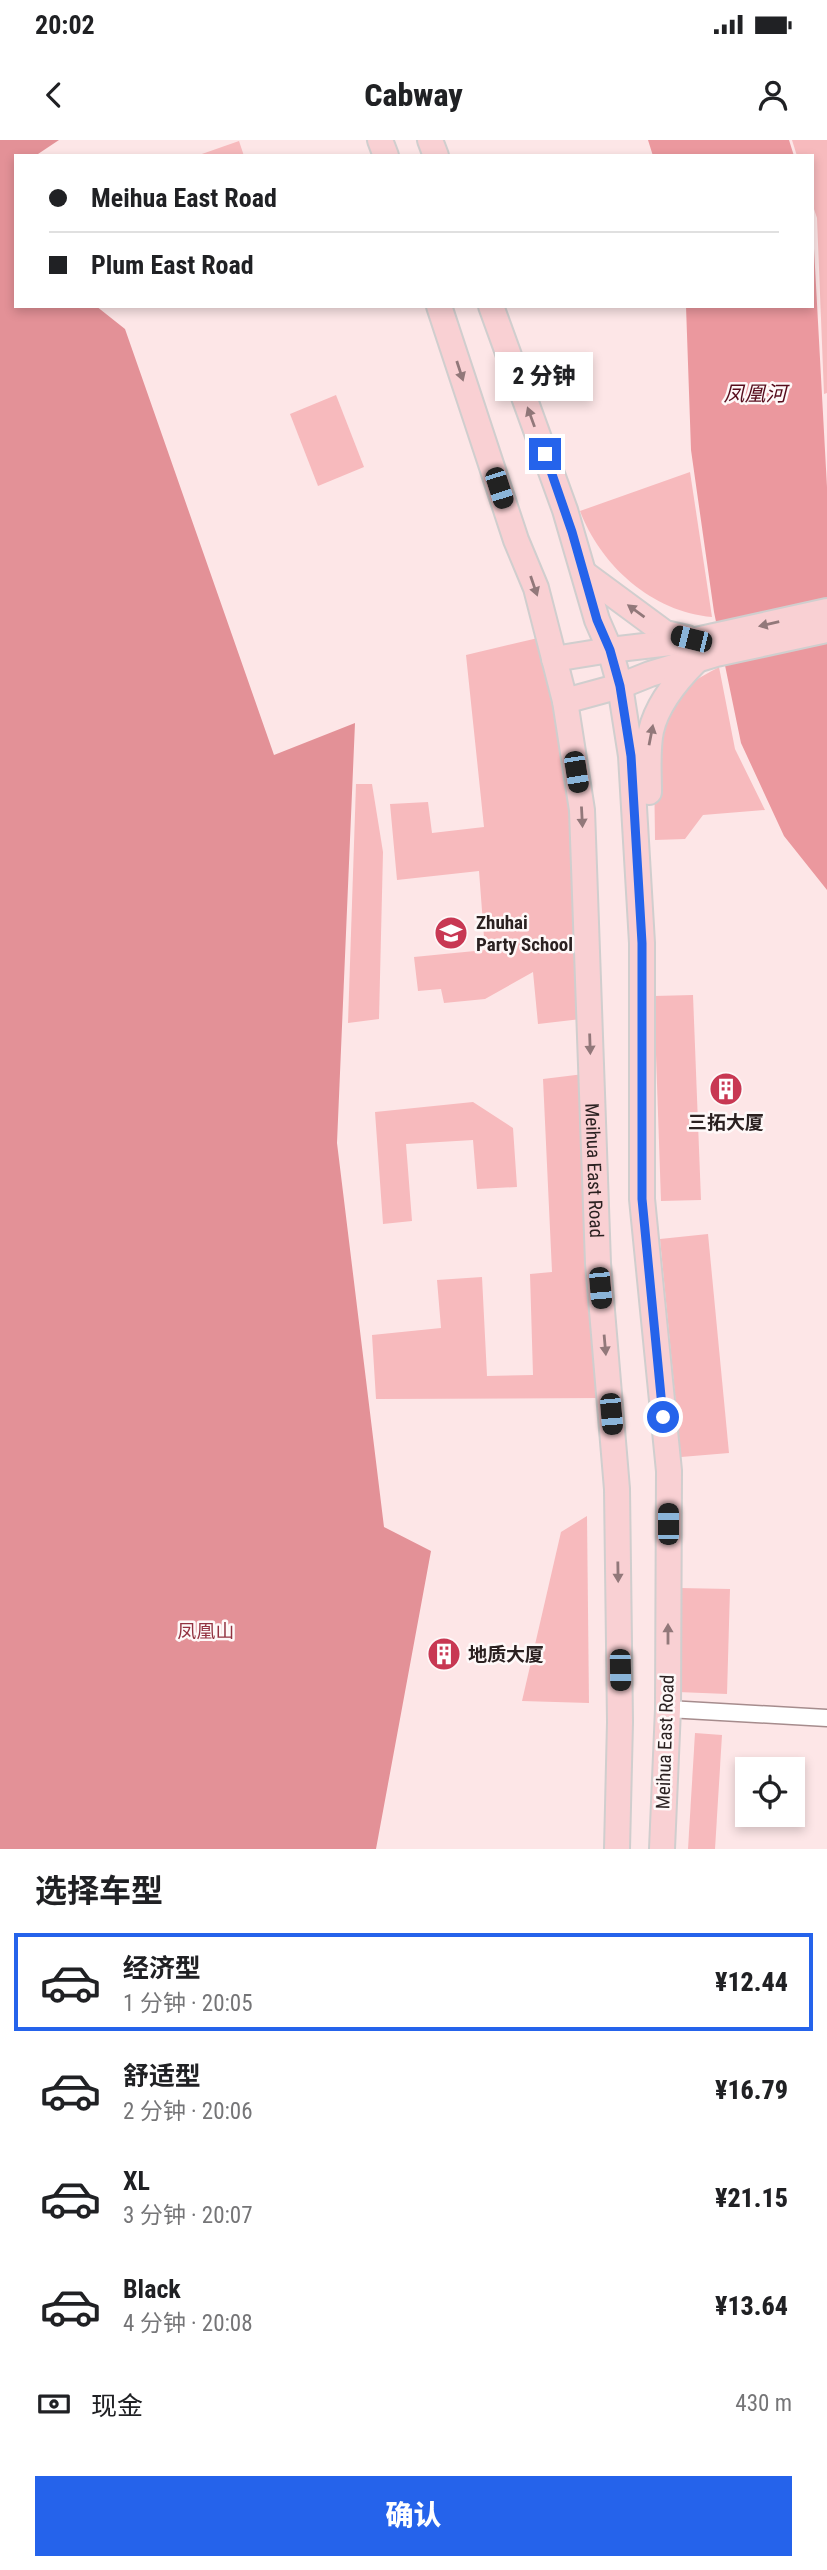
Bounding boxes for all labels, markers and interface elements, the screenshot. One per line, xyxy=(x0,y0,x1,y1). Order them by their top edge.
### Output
text: 20:02 xyxy=(35,10,95,40)
icon: back xyxy=(35,76,73,114)
text: Cabway xyxy=(364,76,463,114)
icon: person xyxy=(754,76,792,114)
text: Meihua East Road xyxy=(91,183,277,213)
text: Plum East Road xyxy=(91,250,254,280)
callout: 2 分钟 xyxy=(496,352,594,402)
one-way arrow xyxy=(455,361,466,382)
text: 2 分钟 xyxy=(513,363,576,390)
water label: 凤凰河 xyxy=(724,382,790,406)
one-way arrow xyxy=(525,406,536,427)
route end xyxy=(529,438,561,470)
car xyxy=(483,465,516,511)
one-way arrow xyxy=(529,576,540,597)
one-way arrow xyxy=(627,604,645,618)
one-way arrow xyxy=(758,619,780,630)
car xyxy=(669,624,714,654)
one-way arrow xyxy=(646,724,657,746)
car xyxy=(563,750,590,794)
one-way arrow xyxy=(576,806,587,828)
place label: Zhuhai Party School xyxy=(476,911,573,956)
school or university icon: Zhuhai Party School xyxy=(432,914,470,952)
one-way arrow xyxy=(584,1034,596,1056)
building icon: 三拓大厦 xyxy=(707,1070,745,1108)
street label: Meihua East Road xyxy=(581,1103,609,1238)
place label: 三拓大厦 xyxy=(688,1111,764,1134)
car xyxy=(588,1266,613,1310)
one-way arrow xyxy=(600,1334,611,1356)
car xyxy=(599,1392,624,1436)
route start xyxy=(647,1401,679,1433)
car xyxy=(658,1503,679,1545)
one-way arrow xyxy=(613,1561,624,1583)
park label: 凤凰山 xyxy=(177,1620,235,1643)
one-way arrow xyxy=(662,1623,674,1645)
building icon: 地质大厦 xyxy=(425,1635,463,1673)
place label: 地质大厦 xyxy=(468,1643,544,1666)
car xyxy=(610,1649,631,1691)
street label: Meihua East Road xyxy=(651,1674,679,1810)
map controls xyxy=(735,1757,805,1827)
button: locate xyxy=(735,1757,805,1827)
text: 选择车型 xyxy=(35,1872,163,1910)
icon: car xyxy=(39,1951,102,2014)
text: 经济型 xyxy=(123,1953,201,1983)
text: ¥12.44 xyxy=(715,1967,788,1997)
text: 1 分钟 · 20:05 xyxy=(123,1990,253,2017)
icon: car xyxy=(39,2059,102,2122)
text: 舒适型 xyxy=(123,2061,201,2091)
text: ¥16.79 xyxy=(715,2075,788,2105)
text: 2 分钟 · 20:06 xyxy=(123,2098,253,2125)
text: XL xyxy=(123,2166,150,2196)
icon: car xyxy=(39,2167,102,2230)
text: ¥21.15 xyxy=(715,2183,788,2213)
text: 3 分钟 · 20:07 xyxy=(123,2202,253,2229)
text: Black xyxy=(123,2274,181,2304)
icon: car xyxy=(39,2275,102,2338)
text: ¥13.64 xyxy=(715,2291,788,2321)
text: 4 分钟 · 20:08 xyxy=(123,2310,253,2337)
icon: cash xyxy=(35,2385,73,2423)
text: 430 m xyxy=(735,2390,792,2417)
text: 现金 xyxy=(91,2391,143,2421)
button: 确认 xyxy=(35,2476,792,2556)

